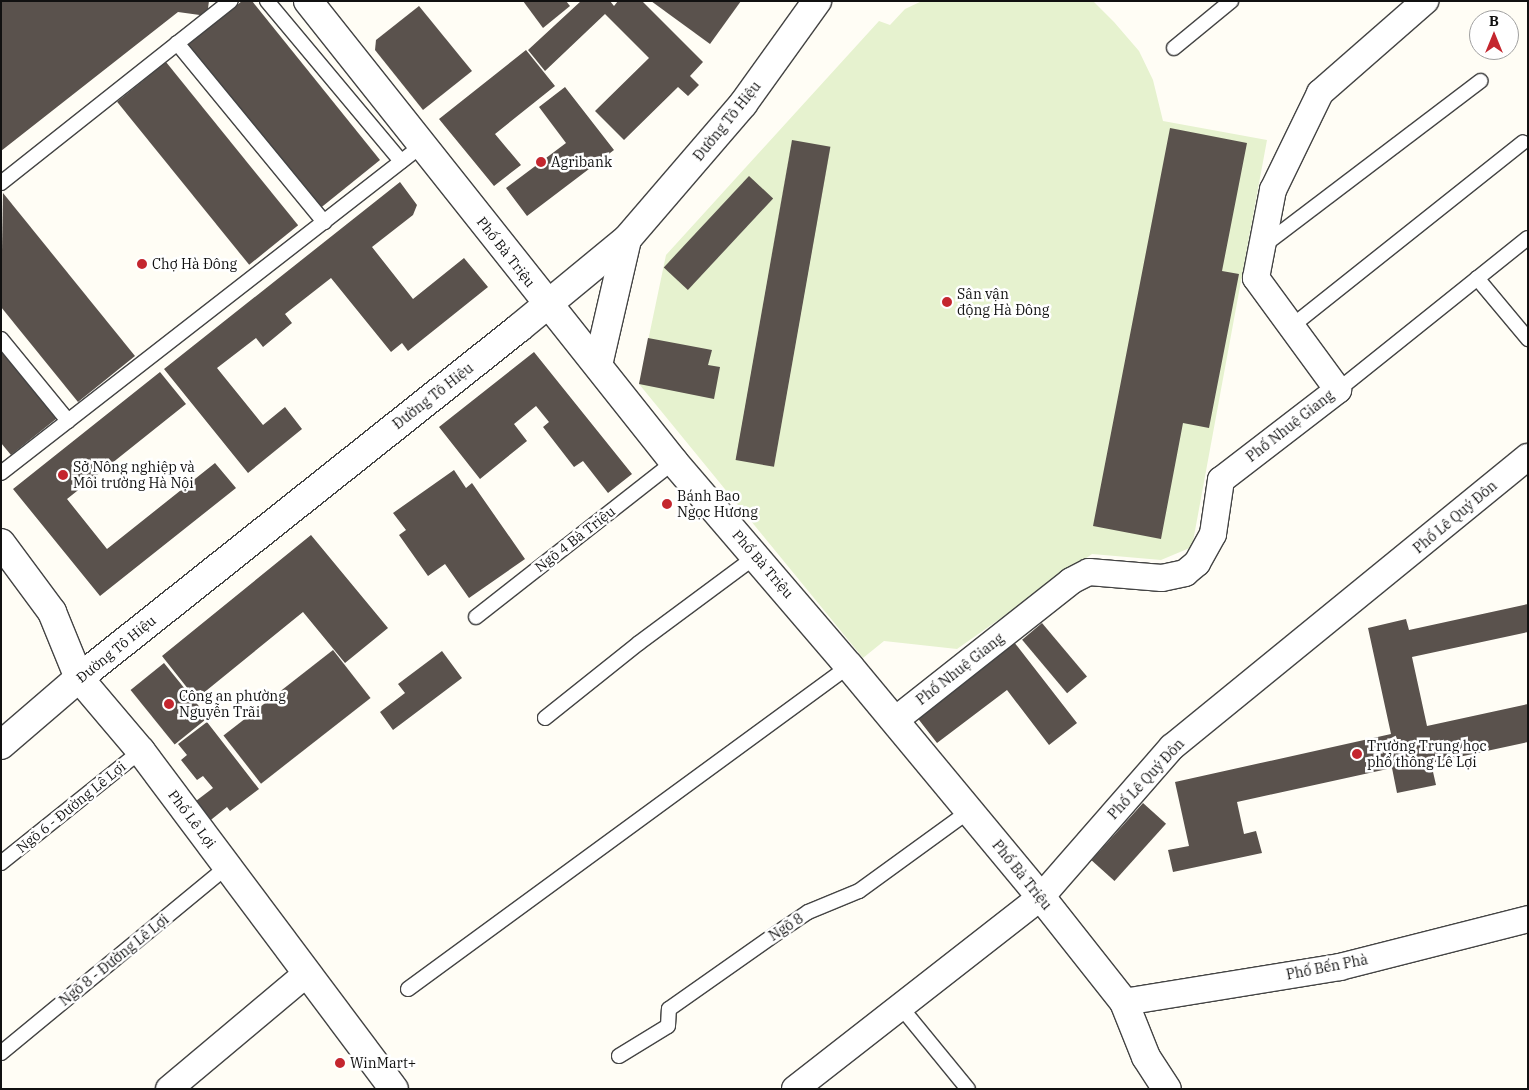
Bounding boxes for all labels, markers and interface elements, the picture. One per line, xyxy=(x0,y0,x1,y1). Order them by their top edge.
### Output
north arrow xyxy=(1469,10,1519,60)
text: B xyxy=(1489,12,1499,30)
street label: Đường Tô Hiệu xyxy=(690,78,764,164)
place label: Agribank xyxy=(551,154,612,170)
marker: Agribank xyxy=(535,156,547,168)
street label: Phố Bà Triệu xyxy=(473,213,539,291)
place label: Chợ Hà Đông xyxy=(152,256,237,272)
marker: Chợ Hà Đông xyxy=(136,258,148,270)
place label: Sân vận động Hà Đông xyxy=(957,286,1049,318)
marker: Sân vận động Hà Đông xyxy=(941,296,953,308)
street label: Đường Tô Hiệu xyxy=(389,359,477,433)
street label: Phố Nhuệ Giang xyxy=(1243,387,1337,465)
place label: Sở Nông nghiệp và Môi trường Hà Nội xyxy=(73,459,195,492)
marker: Sở Nông nghiệp và Môi trường Hà Nội xyxy=(57,469,69,481)
street label: Phố Lê Quý Đôn xyxy=(1410,477,1500,557)
place label: Bánh Bao Ngọc Hương xyxy=(677,488,758,520)
marker: Bánh Bao Ngọc Hương xyxy=(661,498,673,510)
street label: Ngõ 4 Bà Triệu xyxy=(532,503,618,575)
street label: Phố Bà Triệu xyxy=(729,527,797,601)
street label: Đường Tô Hiệu xyxy=(73,612,159,686)
street label: Phố Nhuệ Giang xyxy=(913,630,1007,708)
place label: Công an phường Nguyễn Trãi xyxy=(179,688,286,720)
marker: Công an phường Nguyễn Trãi xyxy=(163,698,175,710)
street label: Phố Lê Quý Đôn xyxy=(1104,735,1188,823)
place label: Trường Trung học phổ thông Lê Lợi xyxy=(1367,738,1487,770)
marker: Trường Trung học phổ thông Lê Lợi xyxy=(1351,748,1363,760)
street label: Ngõ 6 - Đường Lê Lợi xyxy=(13,758,129,856)
street label: Phố Lê Lợi xyxy=(165,787,219,851)
street label: Phố Bà Triệu xyxy=(989,837,1055,913)
street label: Ngõ 8 xyxy=(766,910,806,944)
street label: Ngõ 8 - Đường Lê Lợi xyxy=(56,911,172,1009)
street label: Phố Bến Phà xyxy=(1285,951,1369,983)
place label: WinMart+ xyxy=(350,1055,416,1071)
marker: WinMart+ xyxy=(334,1057,346,1069)

